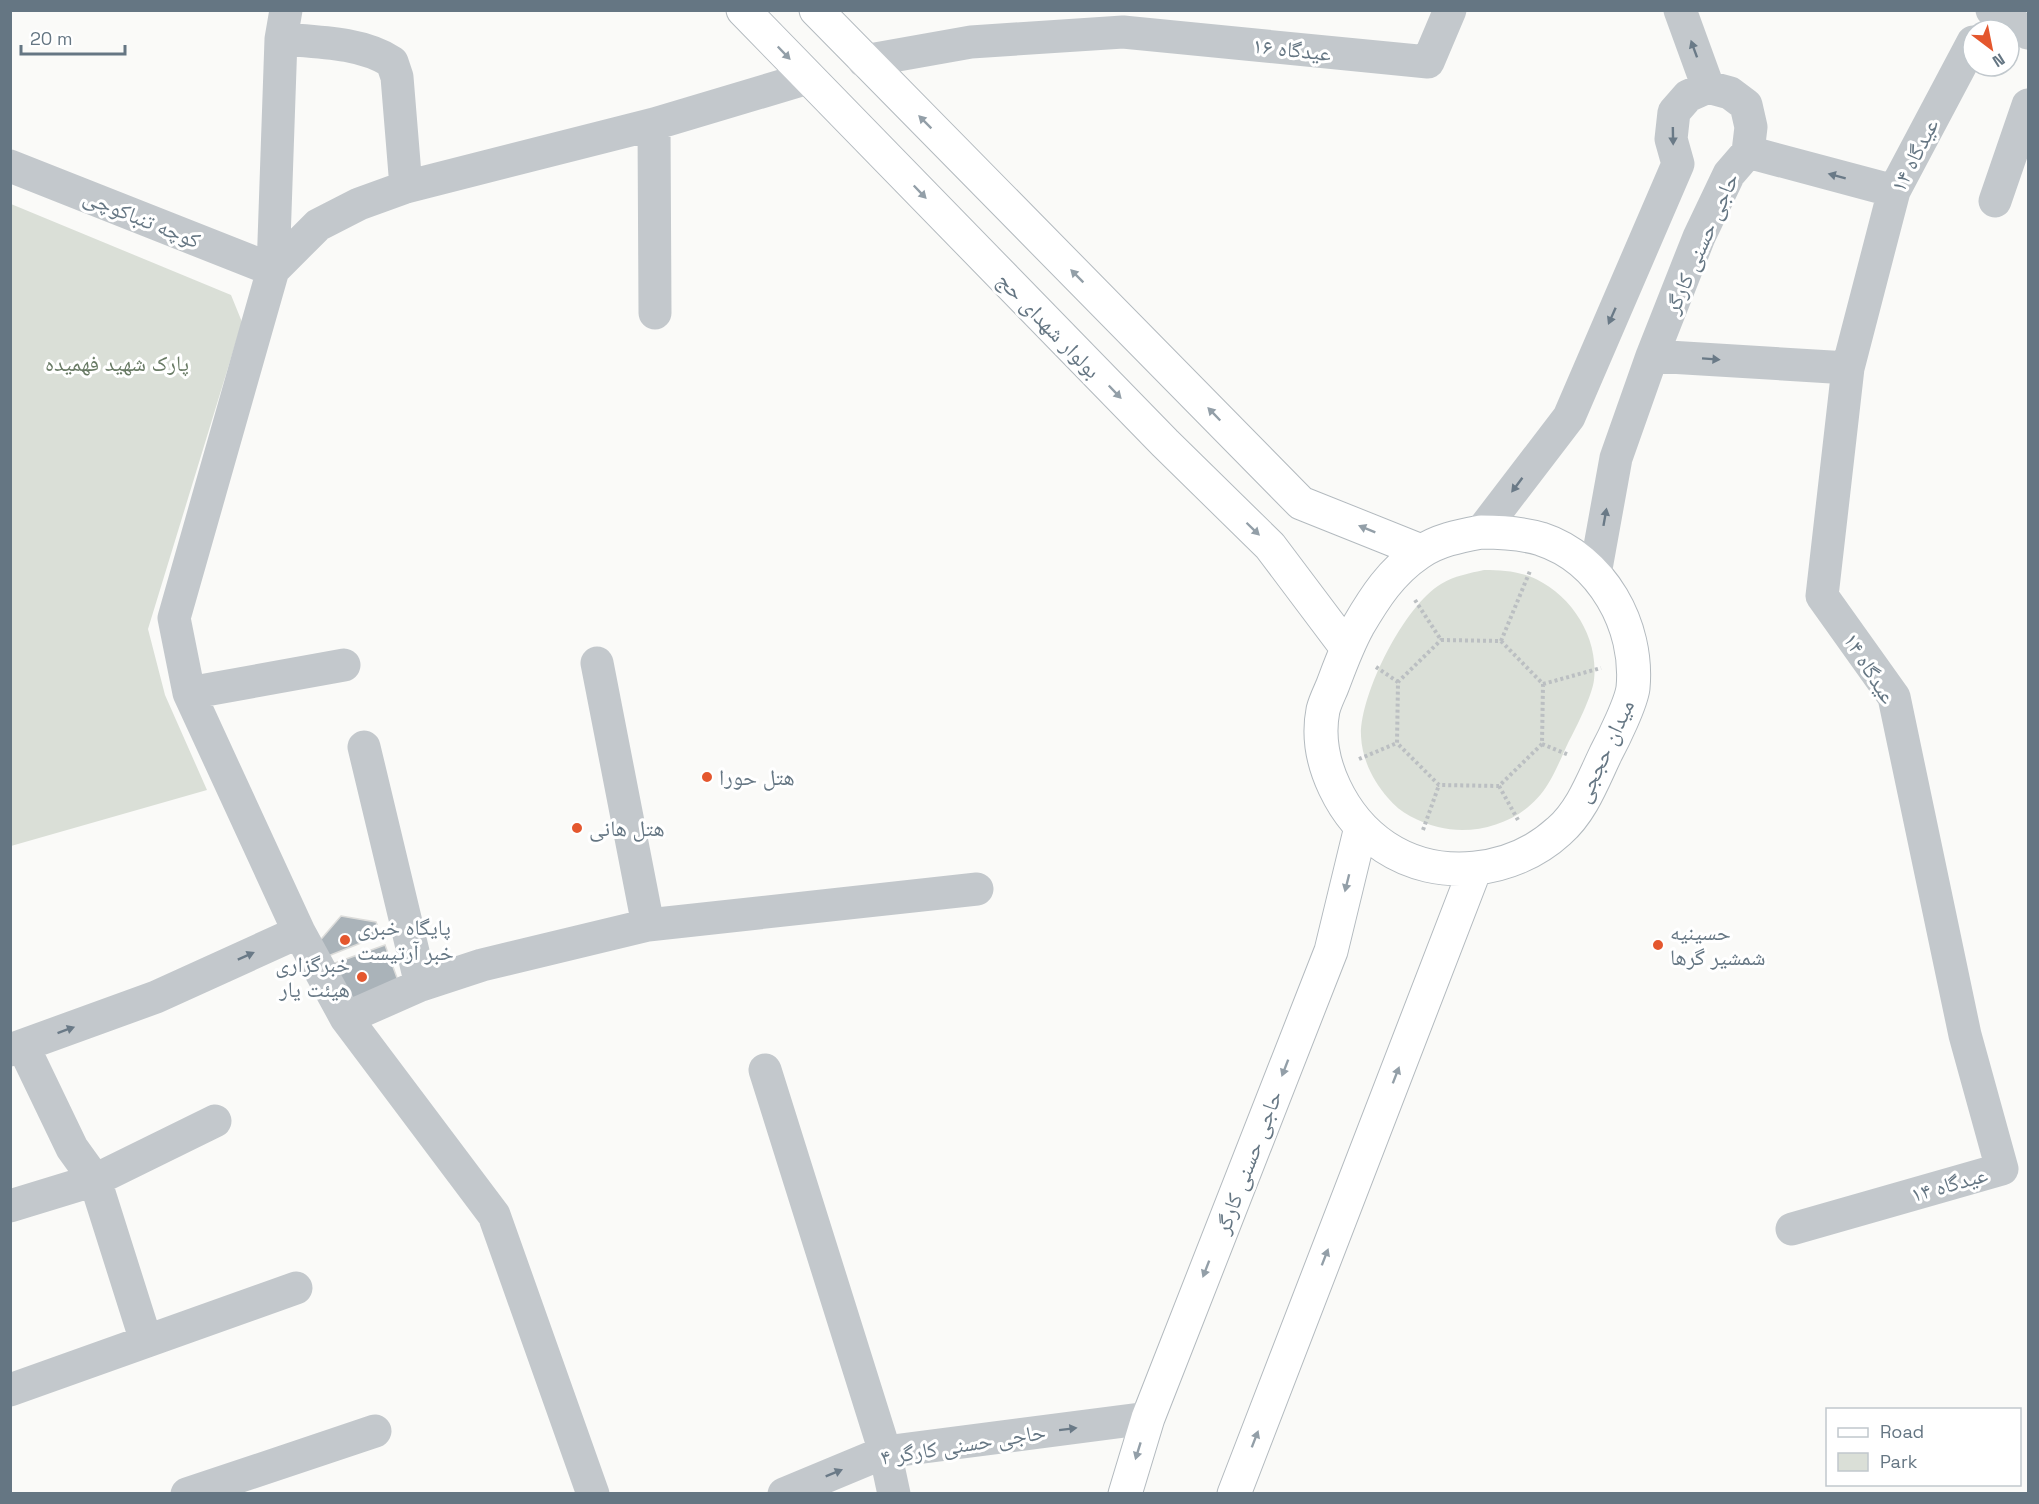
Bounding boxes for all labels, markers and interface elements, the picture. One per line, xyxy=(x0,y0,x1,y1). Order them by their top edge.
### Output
scale bar xyxy=(21,18,124,56)
north arrow xyxy=(1961,18,2021,78)
text: 20 m xyxy=(30,27,73,50)
street label: عیدگاه ۱۶ xyxy=(1251,31,1333,67)
one-way arrow xyxy=(1689,40,1698,58)
one-way arrow xyxy=(776,45,790,59)
text: N xyxy=(1989,49,2009,72)
street label: عیدگاه ۱۴ xyxy=(1884,114,1944,196)
one-way arrow xyxy=(918,115,932,130)
one-way arrow xyxy=(1668,126,1678,145)
street label: حاجی حسنی کارگر xyxy=(1657,168,1745,319)
one-way arrow xyxy=(1828,170,1846,180)
street label: کوچه تنباکوچی xyxy=(79,182,205,254)
one-way arrow xyxy=(912,185,926,199)
street label: بولوار شهدای حج xyxy=(991,266,1107,384)
one-way arrow xyxy=(1071,269,1085,283)
one-way arrow xyxy=(1608,308,1617,325)
park label: پارک شهید فهمیده xyxy=(45,349,189,377)
one-way arrow xyxy=(1701,355,1720,364)
one-way arrow xyxy=(1107,384,1121,398)
one-way arrow xyxy=(1208,408,1222,422)
one-way arrow xyxy=(1511,477,1523,492)
one-way arrow xyxy=(1601,507,1610,526)
one-way arrow xyxy=(1246,522,1261,536)
one-way arrow xyxy=(1358,524,1376,533)
street label: عیدگاه ۱۴ xyxy=(1837,627,1903,709)
street label: میدان حججی xyxy=(1568,695,1640,807)
place label: هتل حورا xyxy=(719,763,795,791)
marker: هتل حورا xyxy=(700,770,714,784)
place label: هتل هانی xyxy=(589,814,665,842)
marker: هتل هانی xyxy=(570,821,584,835)
one-way arrow xyxy=(1342,874,1351,893)
place label: پایگاه خبری خبر آرتیست xyxy=(357,913,454,966)
place label: حسینیه شمشیر گرها xyxy=(1670,918,1765,971)
marker: پایگاه خبری خبر آرتیست xyxy=(338,933,352,947)
marker: حسینیه شمشیر گرها xyxy=(1651,938,1665,952)
place label: خبرگزاری هیئت یار xyxy=(275,950,350,1003)
one-way arrow xyxy=(237,951,255,961)
marker: خبرگزاری هیئت یار xyxy=(355,970,369,984)
one-way arrow xyxy=(57,1025,75,1035)
one-way arrow xyxy=(1280,1059,1289,1077)
one-way arrow xyxy=(1391,1066,1401,1084)
street label: حاجی حسنی کارگر xyxy=(1207,1086,1288,1239)
street label: عیدگاه ۱۴ xyxy=(1907,1160,1991,1208)
one-way arrow xyxy=(1321,1248,1331,1266)
one-way arrow xyxy=(1201,1260,1211,1278)
legend xyxy=(1826,1408,2021,1486)
street label: حاجی حسنی کارگر ۴ xyxy=(878,1417,1048,1471)
text: Road xyxy=(1880,1420,1924,1443)
one-way arrow xyxy=(1058,1424,1077,1433)
one-way arrow xyxy=(1251,1430,1261,1448)
one-way arrow xyxy=(1133,1442,1142,1460)
text: Park xyxy=(1880,1450,1918,1473)
one-way arrow xyxy=(826,1468,844,1478)

